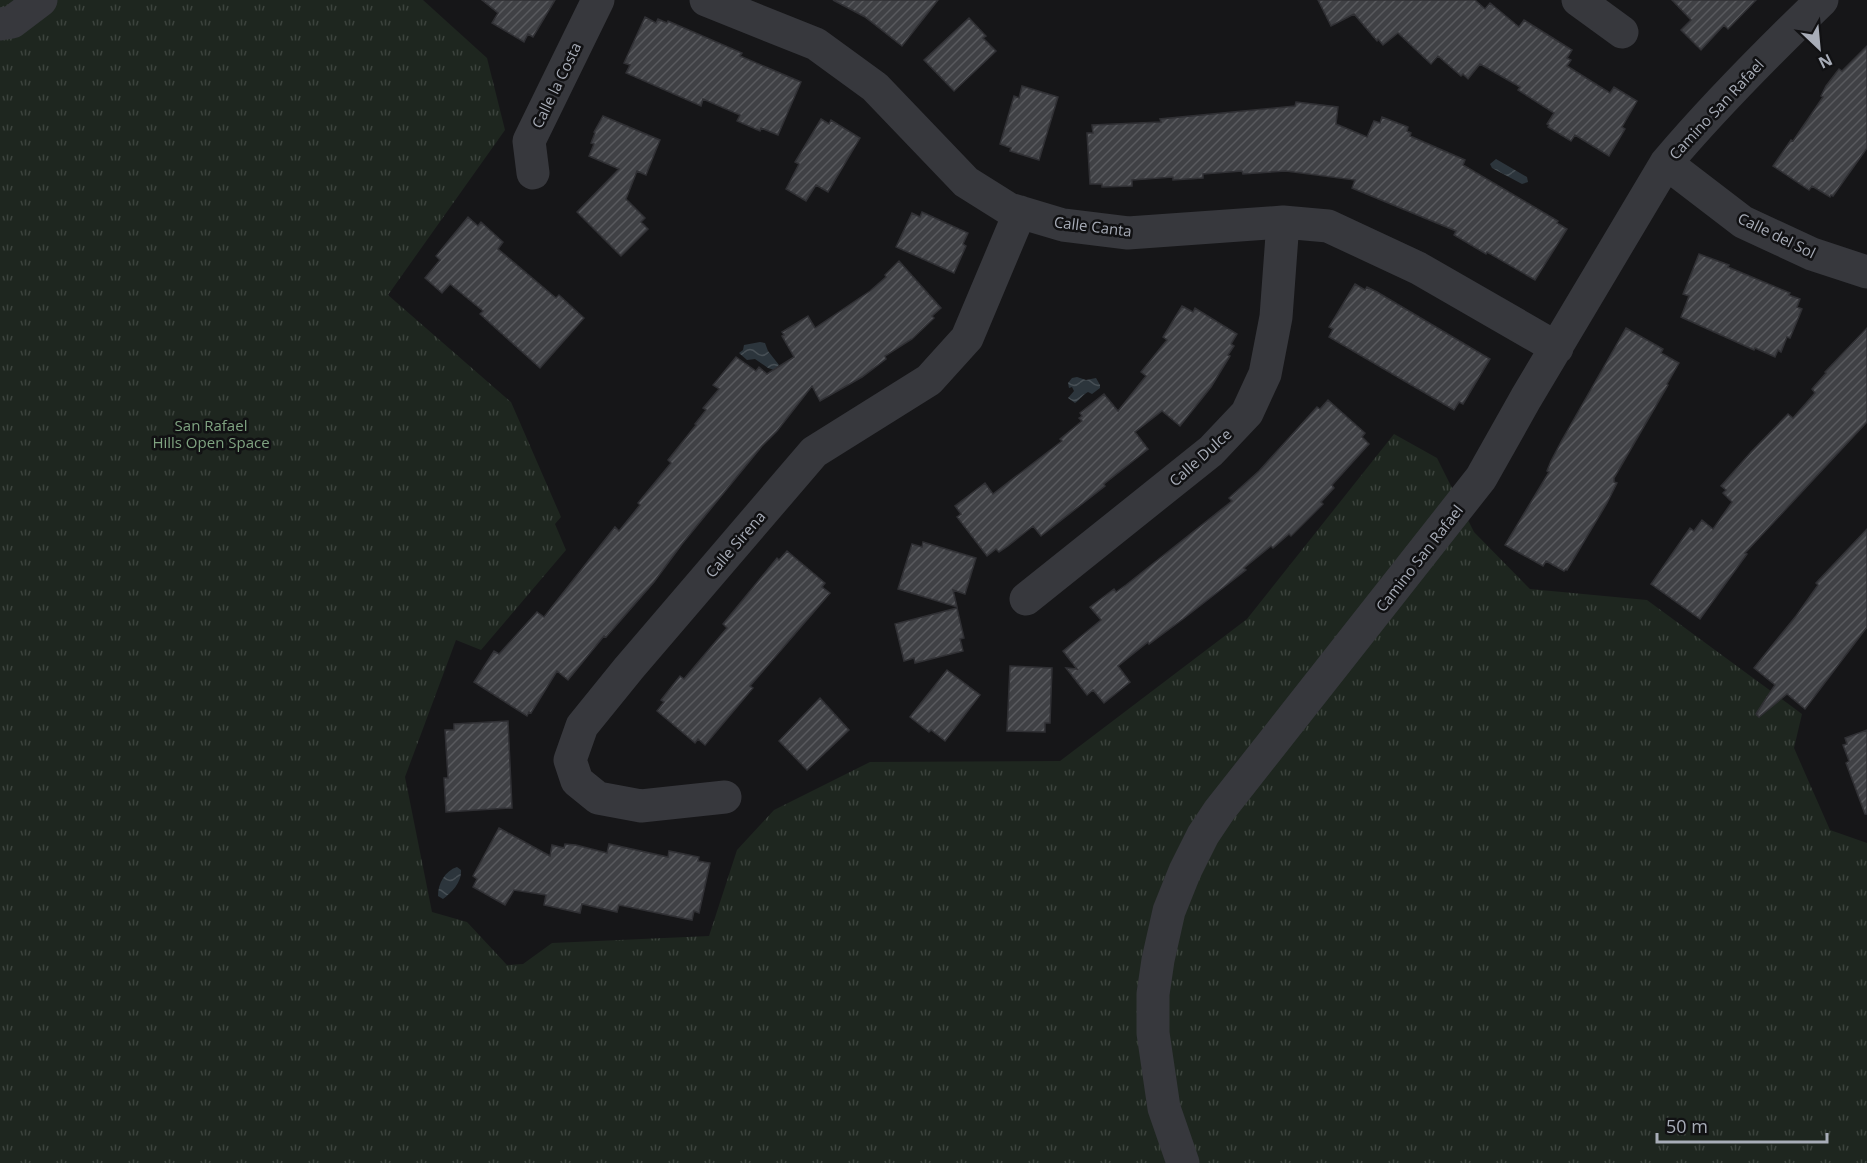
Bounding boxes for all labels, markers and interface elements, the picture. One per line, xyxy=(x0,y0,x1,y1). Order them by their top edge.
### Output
north arrow xyxy=(1789,18,1849,78)
street label: Calle la Costa xyxy=(527,39,585,131)
text: N xyxy=(1815,49,1836,74)
street label: Camino San Rafael xyxy=(1664,54,1768,164)
street label: Calle del Sol xyxy=(1735,208,1819,262)
street label: Calle Canta xyxy=(1053,211,1133,241)
park label: San Rafael Hills Open Space xyxy=(152,415,270,452)
street label: Calle Dulce xyxy=(1165,424,1235,490)
street label: Camino San Rafael xyxy=(1371,500,1467,616)
street label: Calle Sirena xyxy=(701,507,769,581)
scale bar xyxy=(1657,1106,1826,1144)
text: 50 m xyxy=(1666,1114,1708,1138)

